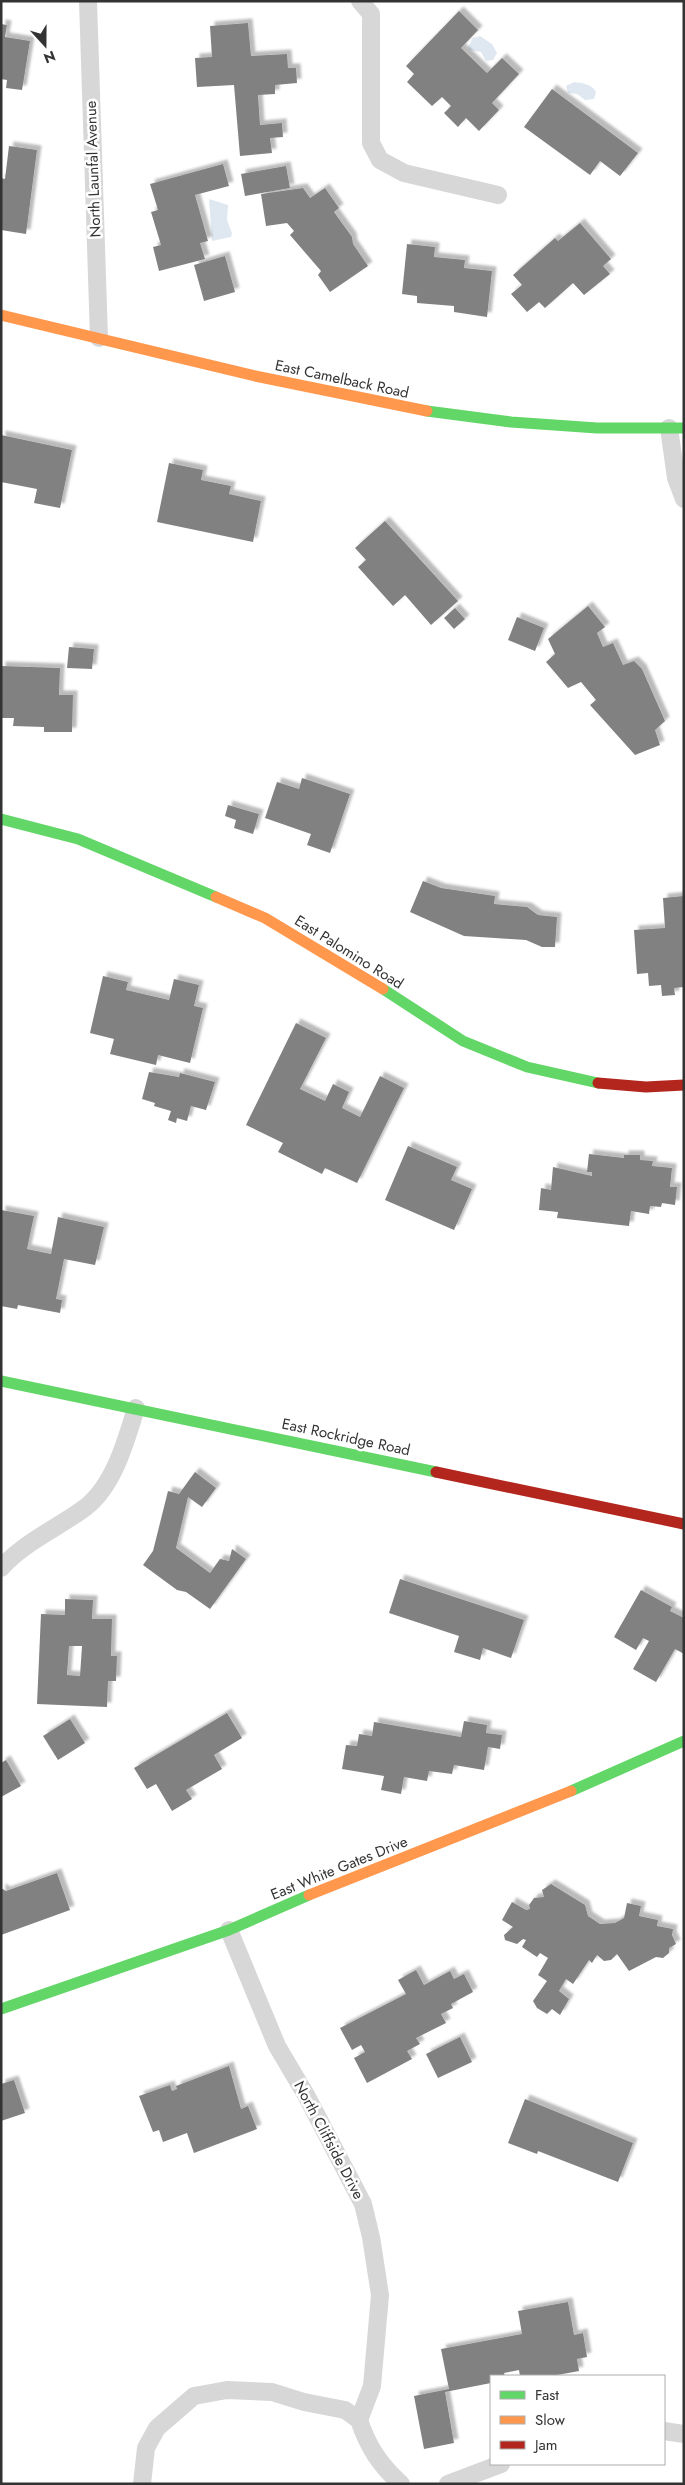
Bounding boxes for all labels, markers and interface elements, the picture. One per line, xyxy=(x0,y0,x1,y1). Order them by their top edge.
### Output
north arrow xyxy=(20,20,70,70)
text: N xyxy=(41,46,58,68)
street label: North Launfal Avenue xyxy=(80,100,106,238)
street label: East Camelback Road xyxy=(273,354,411,404)
street label: East Palomino Road xyxy=(290,910,408,994)
street label: East Rockridge Road xyxy=(280,1413,412,1461)
street label: East White Gates Drive xyxy=(267,1830,411,1906)
street label: North Cliffside Drive xyxy=(288,2077,370,2203)
legend xyxy=(490,2375,665,2465)
text: Fast xyxy=(535,2384,559,2406)
text: Slow xyxy=(535,2409,566,2431)
text: Jam xyxy=(533,2434,558,2456)

